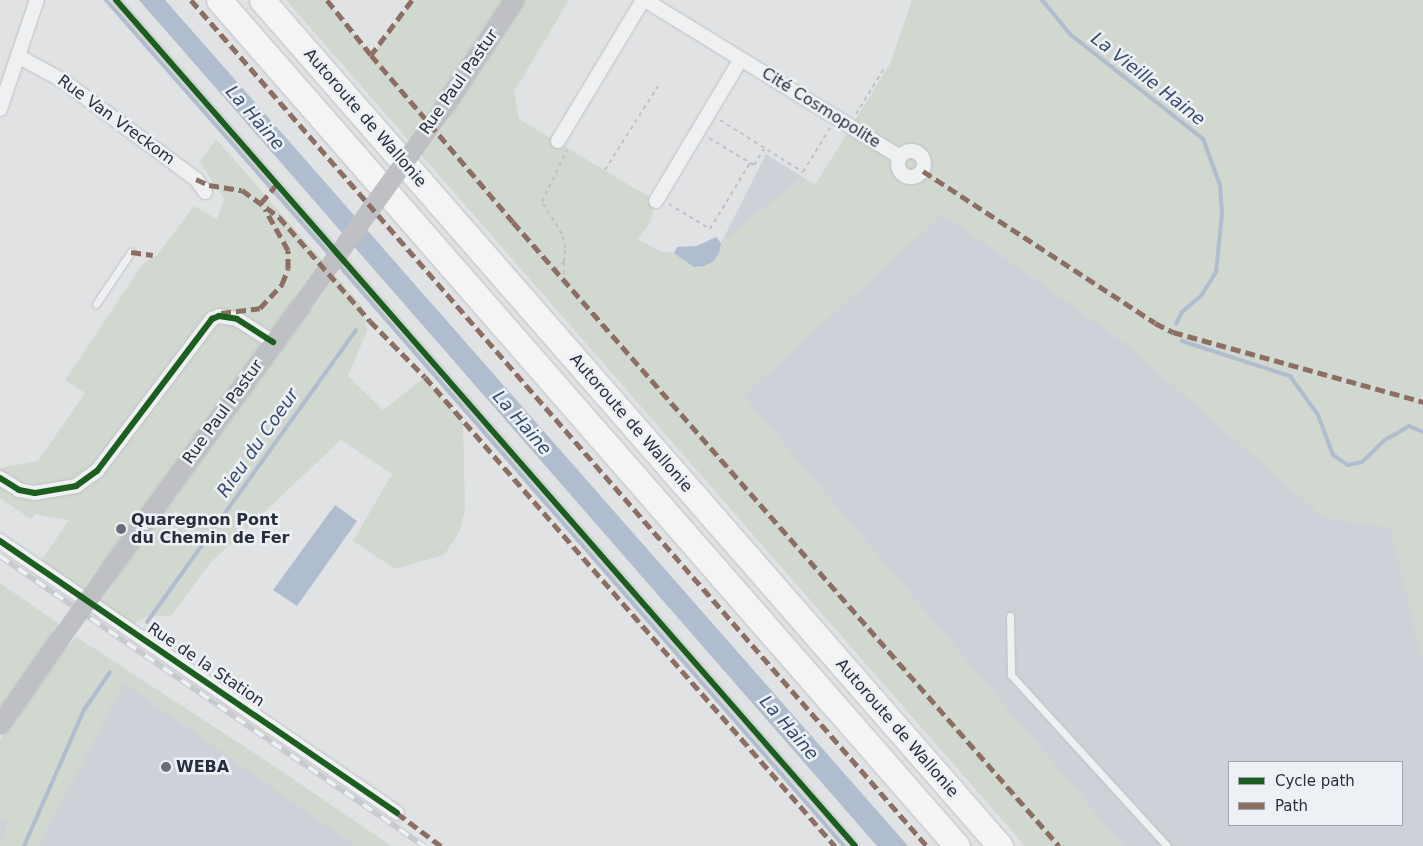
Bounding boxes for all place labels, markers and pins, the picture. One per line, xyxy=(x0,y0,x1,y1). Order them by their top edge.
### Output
place label: Quaregnon Pont du Chemin de Fer xyxy=(131,510,289,548)
marker: Quaregnon Pont du Chemin de Fer xyxy=(115,523,127,535)
place label: WEBA xyxy=(176,757,229,777)
marker: WEBA xyxy=(160,761,172,773)

